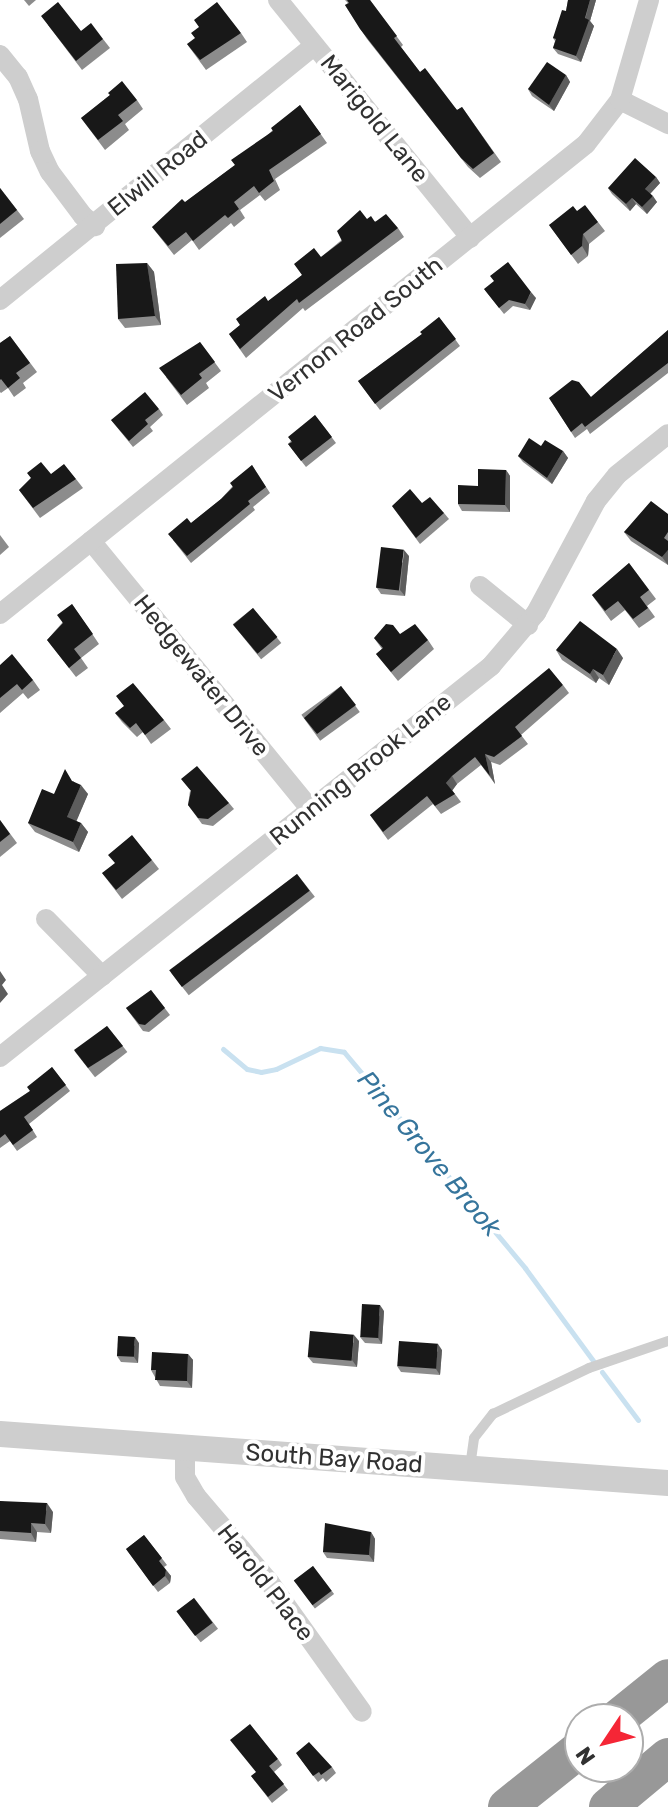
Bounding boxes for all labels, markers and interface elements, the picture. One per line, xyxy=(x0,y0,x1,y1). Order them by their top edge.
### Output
street label: Marigold Lane xyxy=(314,49,434,189)
street label: Elwill Road xyxy=(102,125,214,223)
street label: Vernon Road South xyxy=(263,251,449,409)
street label: Hedgewater Drive xyxy=(127,589,275,763)
street label: Running Brook Lane xyxy=(264,688,458,852)
water label: Pine Grove Brook xyxy=(351,1065,507,1243)
street label: South Bay Road xyxy=(244,1438,424,1480)
street label: Harold Place xyxy=(210,1519,320,1647)
north arrow xyxy=(564,1703,644,1783)
text: N xyxy=(570,1742,601,1770)

